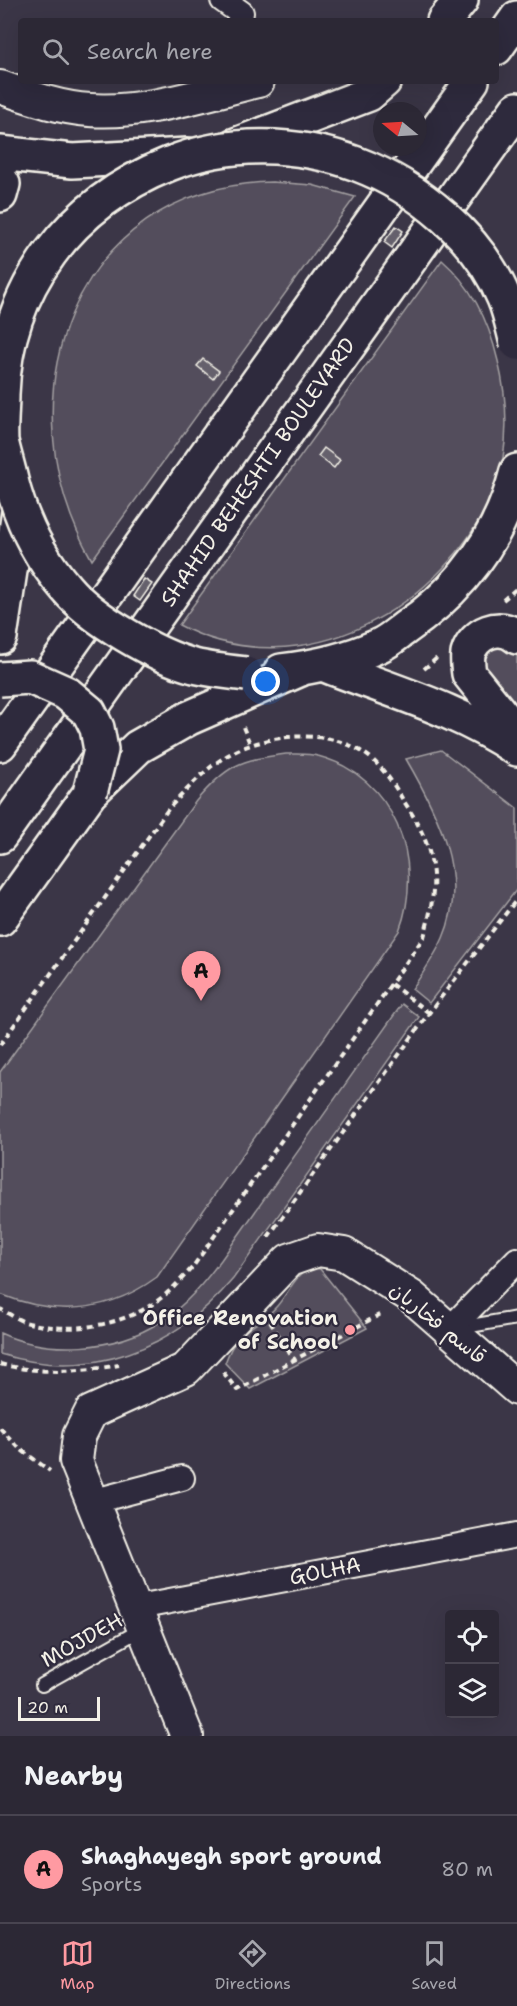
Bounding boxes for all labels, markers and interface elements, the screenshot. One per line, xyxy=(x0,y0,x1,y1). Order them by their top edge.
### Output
search box xyxy=(18,18,499,84)
icon: search xyxy=(39,35,72,68)
text: Search here xyxy=(87,37,213,66)
north arrow xyxy=(373,102,427,156)
street label: SHAHID BEHESHTI BOULEVARD xyxy=(154,332,362,612)
your location xyxy=(251,667,280,696)
pin: A xyxy=(182,952,220,1001)
street label: قاسم فخاریان xyxy=(383,1275,492,1372)
place label: Office Renovation of School xyxy=(143,1304,338,1356)
marker: Office Renovation of School xyxy=(343,1323,357,1337)
street label: GOLHA xyxy=(287,1550,363,1592)
street label: MOJDEH xyxy=(36,1606,128,1674)
map controls xyxy=(445,1610,499,1718)
button: locate xyxy=(445,1610,499,1664)
button: layers xyxy=(445,1664,499,1718)
scale bar xyxy=(18,1694,100,1722)
text: 20 m xyxy=(27,1697,68,1718)
text: Nearby xyxy=(24,1758,123,1793)
text: Shaghayegh sport ground xyxy=(81,1842,382,1871)
text: A xyxy=(36,1856,51,1882)
text: 80 m xyxy=(441,1856,493,1882)
text: Sports xyxy=(81,1871,142,1897)
tab: Map xyxy=(60,1937,94,1994)
tab: Directions xyxy=(215,1937,291,1994)
tab: Saved xyxy=(411,1937,457,1994)

